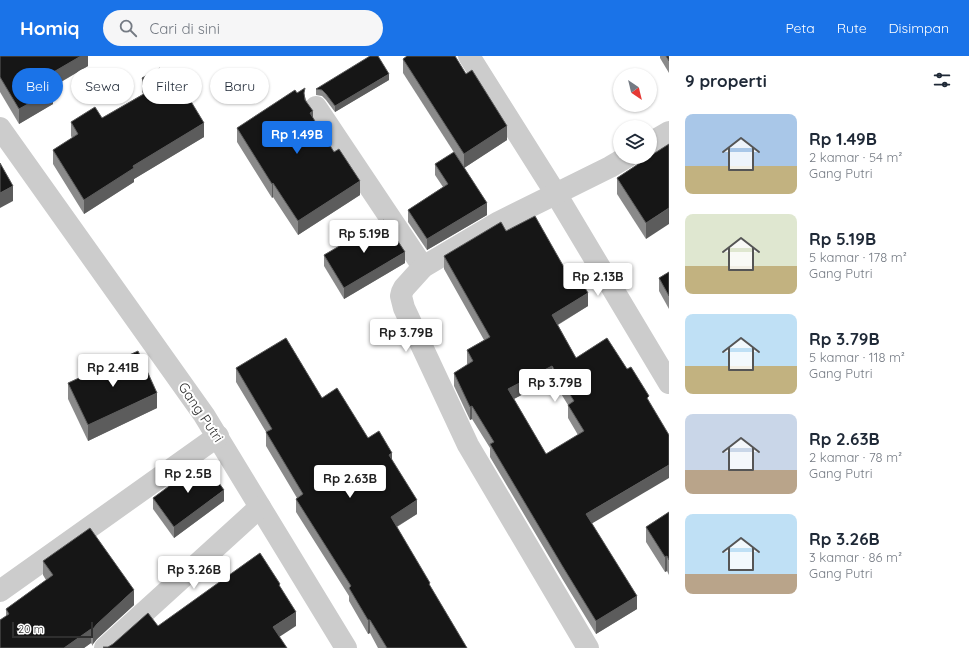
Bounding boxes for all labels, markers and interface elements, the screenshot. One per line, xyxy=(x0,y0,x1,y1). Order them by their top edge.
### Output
search box xyxy=(103,10,383,46)
text: Homiq xyxy=(20,16,79,40)
icon: search xyxy=(117,17,139,39)
text: Cari di sini xyxy=(149,19,220,38)
text: Peta xyxy=(785,19,815,37)
text: Rute xyxy=(837,19,867,37)
text: Disimpan xyxy=(889,19,949,37)
chip: Beli xyxy=(12,68,63,104)
chip: Sewa xyxy=(71,68,134,104)
chip: Filter xyxy=(142,68,202,104)
chip: Baru xyxy=(210,68,269,104)
north arrow xyxy=(613,68,657,112)
map controls xyxy=(613,68,657,164)
icon: filters xyxy=(931,69,953,91)
text: 9 properti xyxy=(685,70,767,91)
button: layers xyxy=(613,120,657,164)
pin: Rp 1.49B xyxy=(256,121,338,155)
text: Rp 1.49B xyxy=(271,126,323,142)
text: Rp 1.49B xyxy=(809,128,877,149)
icon: home xyxy=(717,130,765,178)
text: 2 kamar · 54 m² xyxy=(809,149,902,165)
text: Gang Putri xyxy=(809,165,873,181)
pin: Rp 5.19B xyxy=(323,220,405,254)
text: Rp 5.19B xyxy=(338,225,390,241)
text: Rp 5.19B xyxy=(809,228,876,249)
icon: home xyxy=(717,230,765,278)
text: 5 kamar · 178 m² xyxy=(809,249,907,265)
pin: Rp 2.13B xyxy=(557,263,639,297)
text: Gang Putri xyxy=(809,265,873,281)
text: Rp 2.13B xyxy=(572,268,624,284)
pin: Rp 3.79B xyxy=(365,319,447,353)
text: Rp 3.79B xyxy=(379,324,433,340)
text: Rp 3.79B xyxy=(809,328,880,349)
icon: home xyxy=(717,330,765,378)
text: 5 kamar · 118 m² xyxy=(809,349,905,365)
pin: Rp 2.41B xyxy=(72,354,154,388)
text: Rp 2.41B xyxy=(87,359,139,375)
text: Gang Putri xyxy=(809,365,873,381)
pin: Rp 3.79B xyxy=(514,369,596,403)
text: Rp 3.79B xyxy=(528,374,582,390)
street label: Gang Putri xyxy=(174,379,228,445)
text: Rp 2.63B xyxy=(809,428,880,449)
icon: home xyxy=(717,430,765,478)
text: 2 kamar · 78 m² xyxy=(809,449,902,465)
pin: Rp 2.5B xyxy=(151,460,225,494)
text: Rp 2.5B xyxy=(164,465,212,481)
pin: Rp 2.63B xyxy=(309,465,391,499)
text: Gang Putri xyxy=(809,465,873,481)
text: Rp 2.63B xyxy=(323,470,377,486)
text: Rp 3.26B xyxy=(809,528,880,549)
icon: home xyxy=(717,530,765,578)
text: 3 kamar · 86 m² xyxy=(809,549,902,565)
pin: Rp 3.26B xyxy=(153,556,235,590)
text: Rp 3.26B xyxy=(167,561,221,577)
text: Gang Putri xyxy=(809,565,873,581)
scale bar xyxy=(12,620,93,639)
text: 20 m xyxy=(18,622,44,636)

